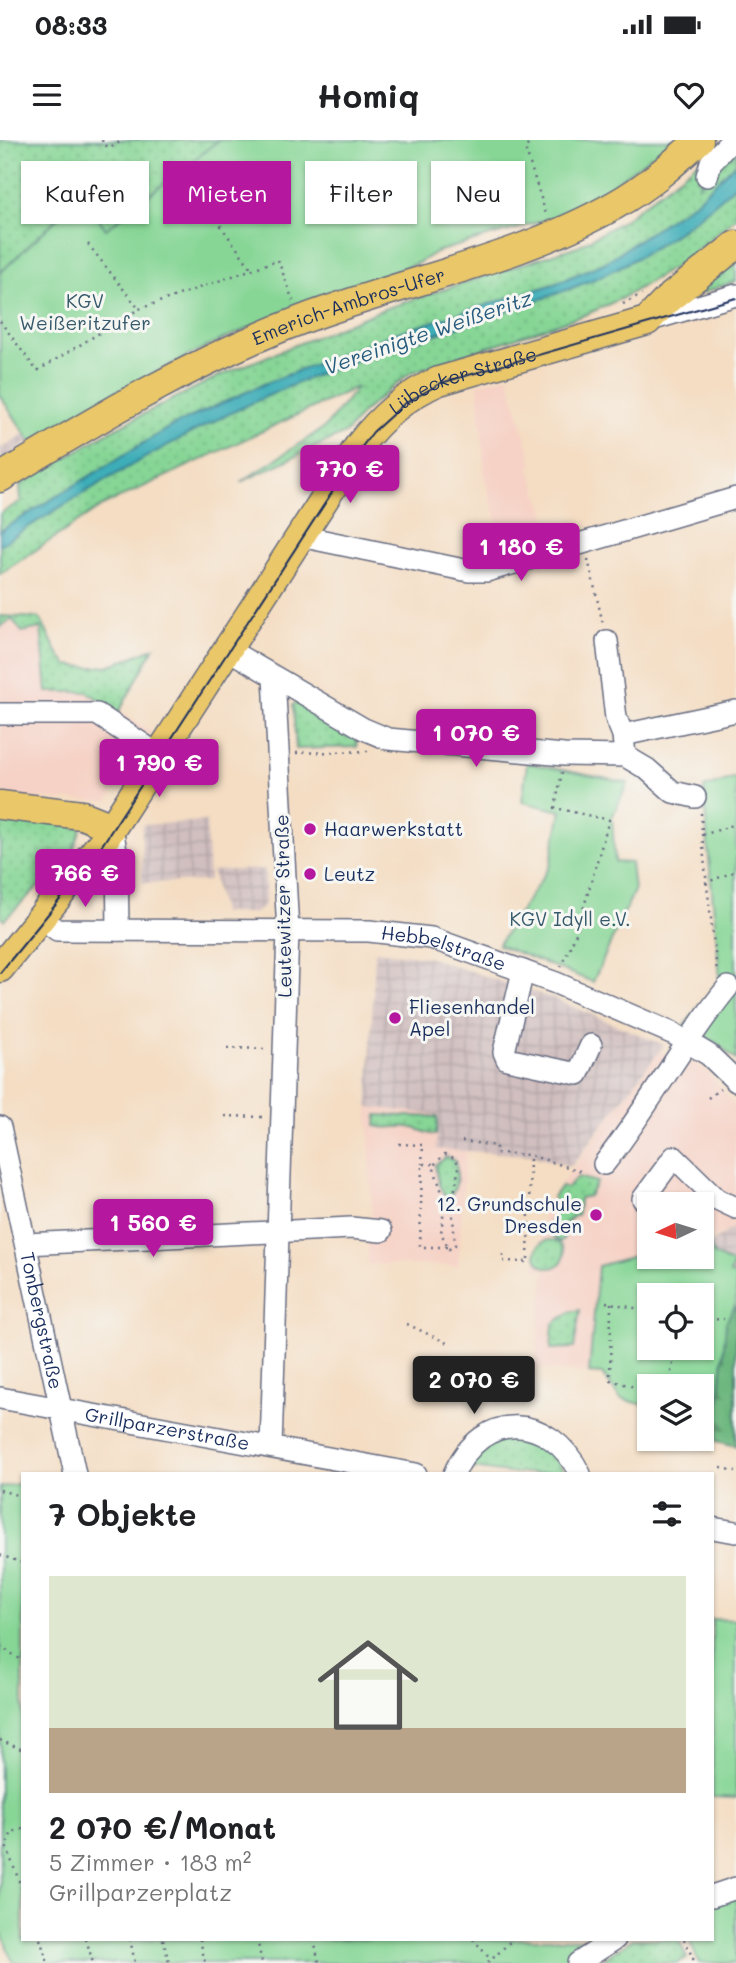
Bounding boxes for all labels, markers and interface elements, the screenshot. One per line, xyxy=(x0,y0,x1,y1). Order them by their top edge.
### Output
text: 08:33 xyxy=(35,8,107,42)
text: Homiq xyxy=(317,74,419,116)
icon: menu xyxy=(28,76,66,114)
icon: heart xyxy=(670,76,708,114)
chip: Kaufen xyxy=(21,161,149,224)
chip: Mieten xyxy=(163,161,291,224)
chip: Filter xyxy=(305,161,417,224)
chip: Neu xyxy=(431,161,525,224)
street label: Emerich-Ambros-Ufer xyxy=(248,261,448,351)
water label: Vereinigte Weißeritz xyxy=(320,283,535,380)
park label: KGV Weißeritzufer xyxy=(19,288,151,335)
street label: Lübecker Straße xyxy=(383,340,539,420)
pin: 770 € xyxy=(301,446,399,505)
text: 770 € xyxy=(316,453,384,483)
pin: 1 180 € xyxy=(456,524,586,583)
text: 1 180 € xyxy=(479,531,563,561)
pin: 1 070 € xyxy=(411,710,541,769)
text: 1 070 € xyxy=(432,717,520,747)
pin: 1 790 € xyxy=(94,740,224,799)
text: 1 790 € xyxy=(116,747,202,777)
street label: Leutewitzer Straße xyxy=(268,814,297,998)
place label: Haarwerkstatt xyxy=(324,816,463,841)
marker: Haarwerkstatt xyxy=(302,821,318,837)
pin: 766 € xyxy=(36,850,134,909)
text: 766 € xyxy=(51,857,119,887)
place label: Leutz xyxy=(324,861,375,886)
marker: Leutz xyxy=(302,866,318,882)
park label: KGV Idyll e.V. xyxy=(509,906,631,931)
street label: Hebbelstraße xyxy=(380,919,510,976)
place label: Fliesenhandel Apel xyxy=(409,994,535,1041)
marker: Fliesenhandel Apel xyxy=(387,1010,403,1026)
place label: 12. Grundschule Dresden xyxy=(437,1191,582,1238)
north arrow xyxy=(637,1192,714,1269)
map controls xyxy=(637,1192,714,1451)
pin: 1 560 € xyxy=(88,1200,218,1259)
text: 1 560 € xyxy=(109,1207,197,1237)
marker: 12. Grundschule Dresden xyxy=(588,1207,604,1223)
street label: Tonbergstraße xyxy=(15,1250,69,1391)
button: locate xyxy=(637,1283,714,1360)
pin: 2 070 € xyxy=(409,1356,539,1416)
text: 2 070 € xyxy=(429,1364,519,1394)
button: layers xyxy=(637,1374,714,1451)
street label: Grillparzerstraße xyxy=(83,1401,252,1455)
text: 7 Objekte xyxy=(49,1494,196,1534)
icon: filters xyxy=(648,1495,686,1533)
icon: home xyxy=(305,1622,431,1748)
text: 2 070 €/Monat xyxy=(49,1807,276,1847)
text: 5 Zimmer · 183 m² xyxy=(49,1847,252,1877)
text: Grillparzerplatz xyxy=(49,1877,232,1907)

